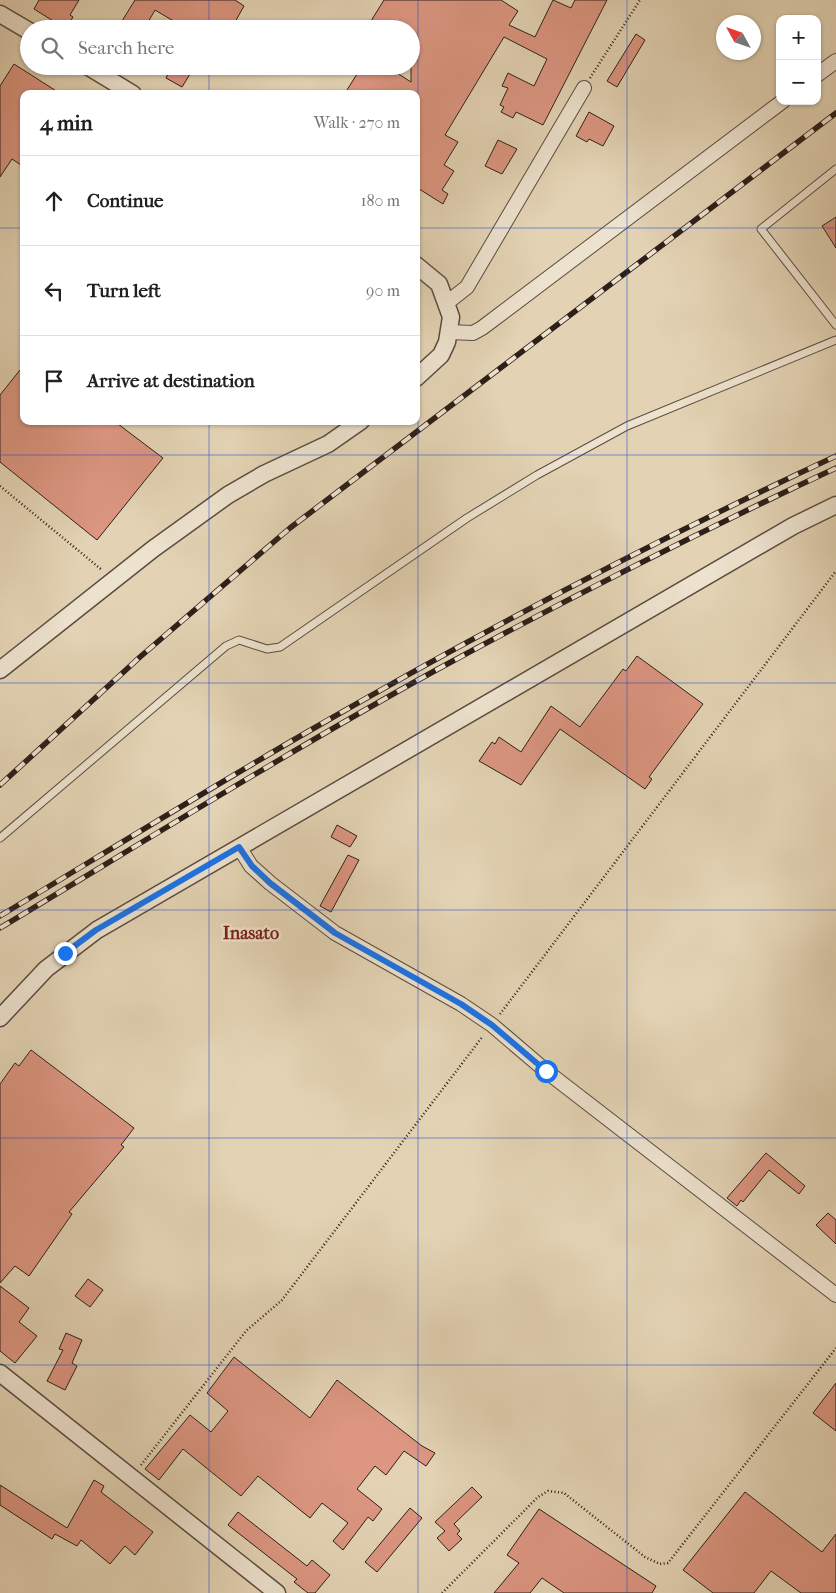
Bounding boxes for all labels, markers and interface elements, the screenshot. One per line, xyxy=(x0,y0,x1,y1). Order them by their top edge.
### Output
north arrow xyxy=(716,15,761,60)
map controls xyxy=(776,15,821,105)
button: + xyxy=(776,15,821,60)
search box xyxy=(20,20,420,75)
icon: search xyxy=(38,34,66,62)
text: Search here xyxy=(78,37,174,59)
button: − xyxy=(776,60,821,105)
text: 4 min xyxy=(40,111,93,135)
text: Walk · 270 m xyxy=(314,113,400,132)
icon: ahead xyxy=(40,187,68,215)
text: Continue xyxy=(87,190,163,212)
text: 180 m xyxy=(361,191,400,210)
icon: left xyxy=(40,277,68,305)
text: Turn left xyxy=(87,280,161,302)
text: 90 m xyxy=(366,281,400,300)
icon: arrive xyxy=(40,367,68,395)
text: Arrive at destination xyxy=(87,370,255,392)
district label: Inasato xyxy=(223,923,279,944)
route end xyxy=(54,942,77,965)
route start xyxy=(535,1060,558,1083)

